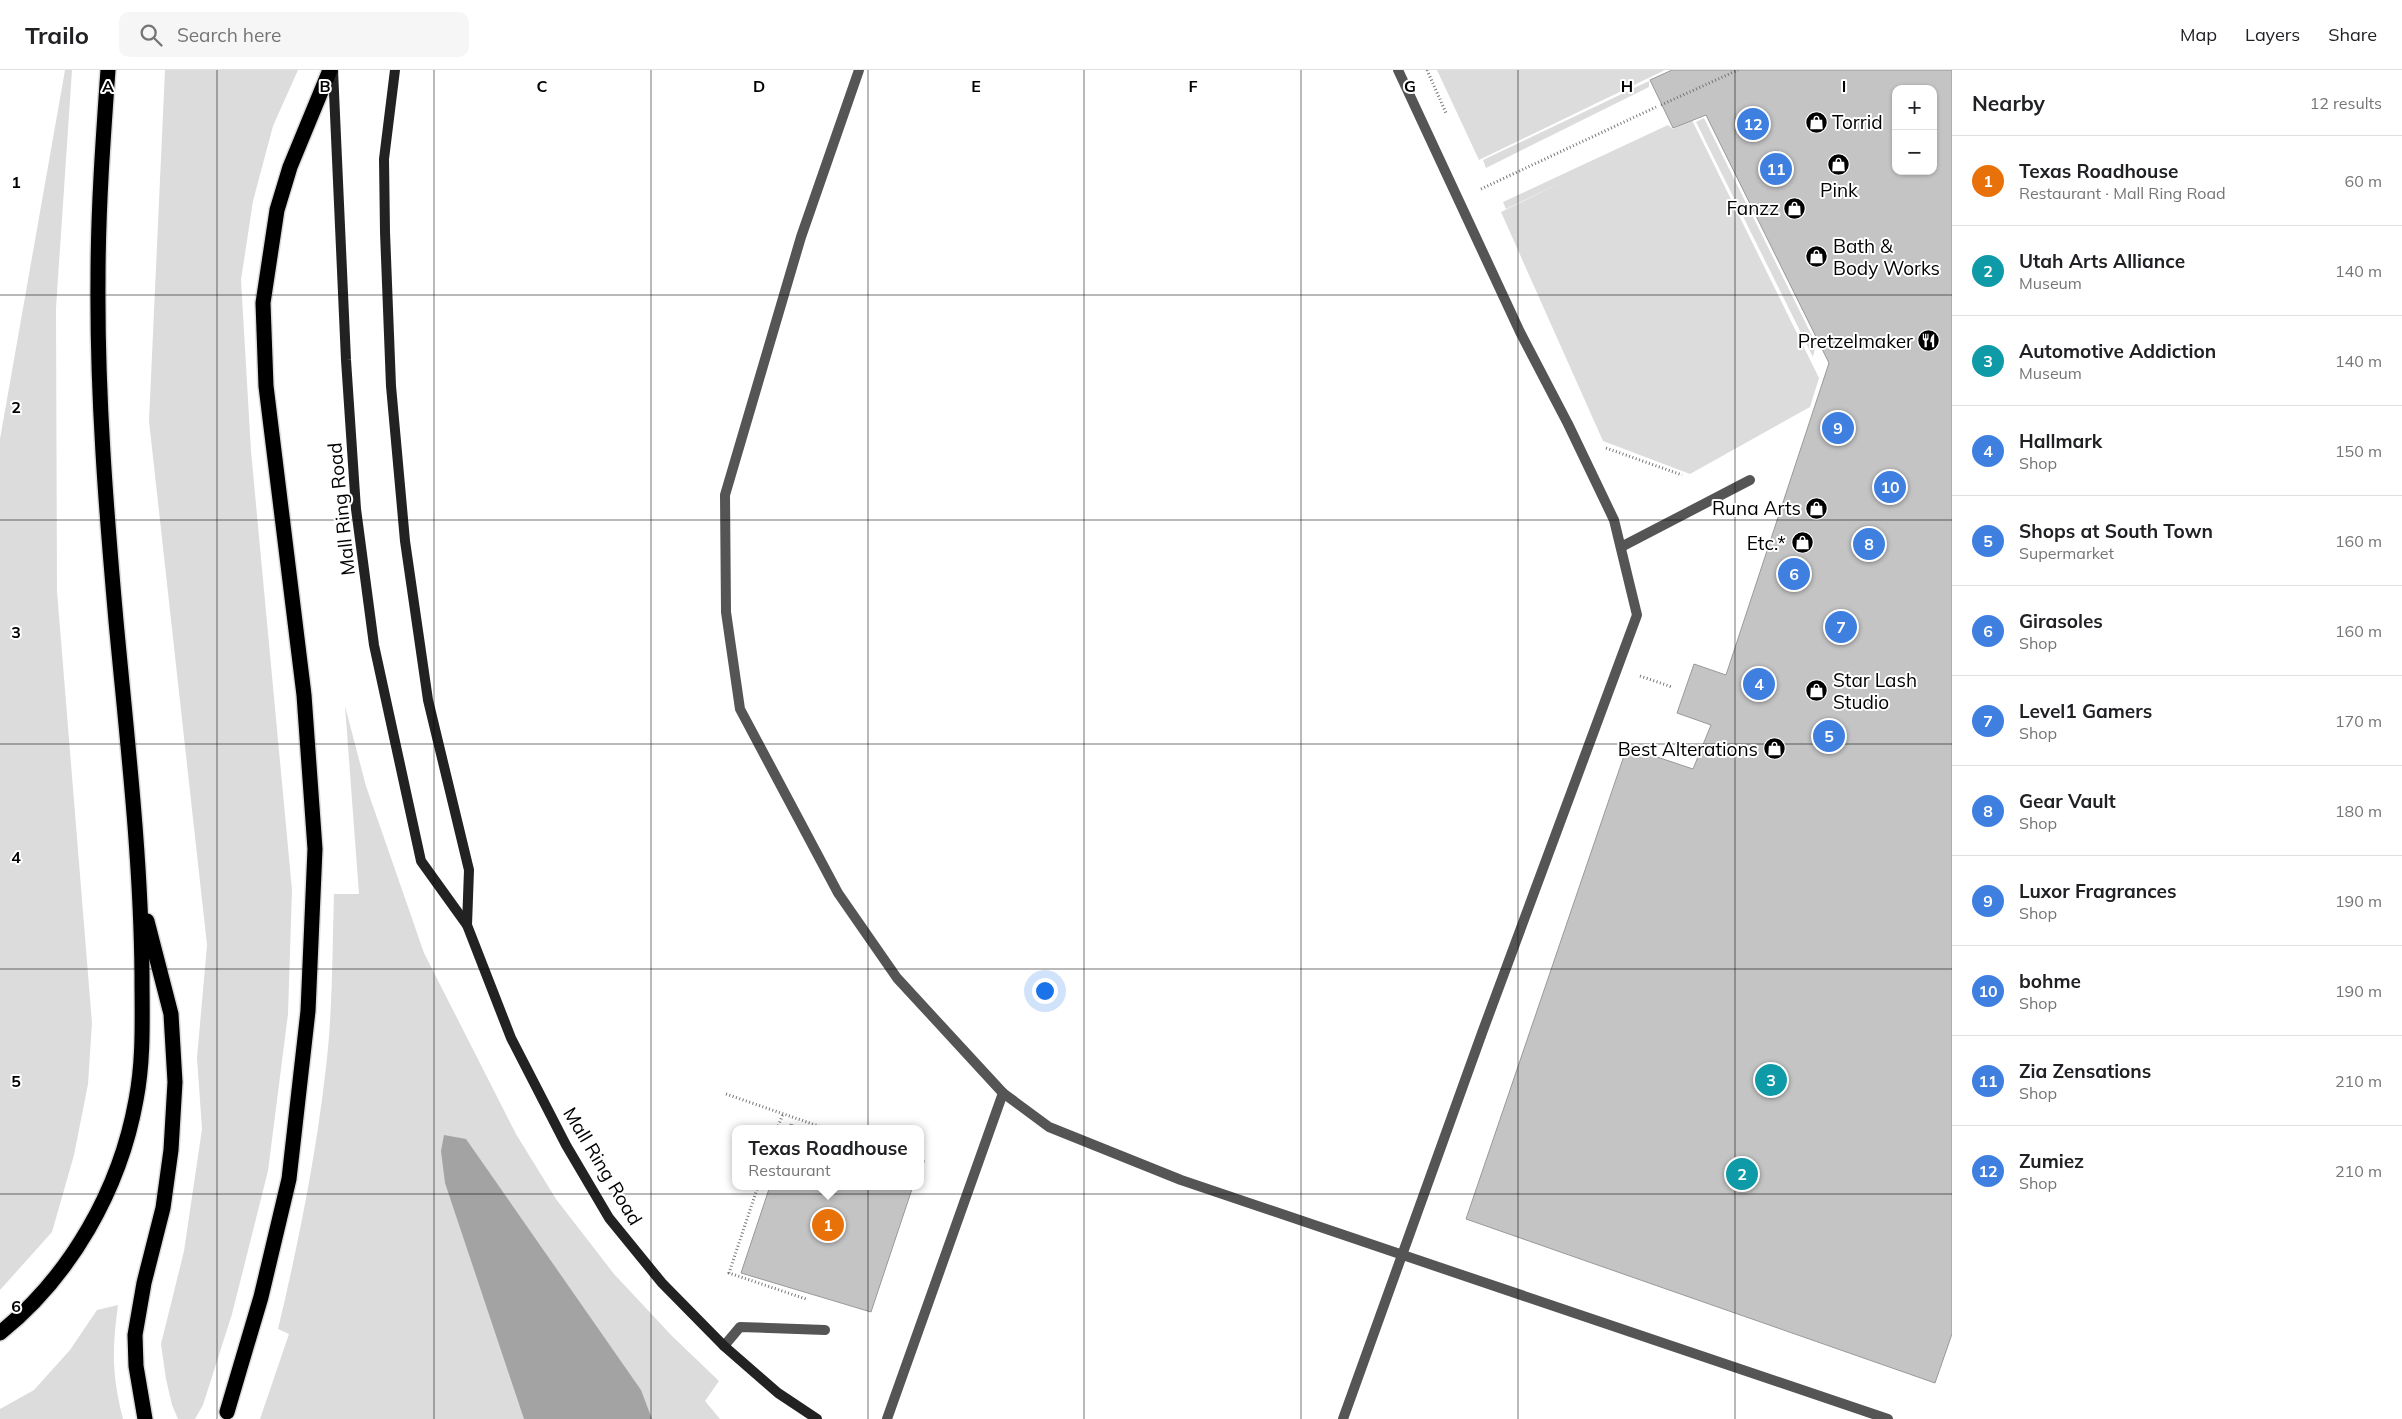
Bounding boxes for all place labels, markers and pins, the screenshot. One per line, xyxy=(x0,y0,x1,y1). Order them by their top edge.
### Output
pin: 12 xyxy=(1737,105,1769,143)
shop icon: Torrid xyxy=(1804,110,1828,134)
place label: Torrid xyxy=(1832,110,1883,134)
pin: 11 xyxy=(1760,150,1792,188)
shop icon: Pink xyxy=(1827,152,1851,176)
place label: Pink xyxy=(1820,178,1858,202)
place label: Fanzz xyxy=(1726,196,1779,220)
shop icon: Fanzz xyxy=(1783,196,1807,220)
place label: Bath & Body Works xyxy=(1833,234,1940,280)
shop icon: Bath & Body Works xyxy=(1805,245,1829,269)
place label: Pretzelmaker xyxy=(1798,329,1913,353)
restaurant icon: Pretzelmaker xyxy=(1917,329,1941,353)
pin: 9 xyxy=(1822,409,1854,447)
pin: 10 xyxy=(1874,468,1906,506)
place label: Runa Arts xyxy=(1712,496,1801,520)
shop icon: Runa Arts xyxy=(1805,496,1829,520)
pin: 8 xyxy=(1853,525,1885,563)
place label: Etc.* xyxy=(1747,531,1786,555)
shop icon: Etc.* xyxy=(1790,531,1814,555)
pin: 6 xyxy=(1778,555,1810,593)
pin: 7 xyxy=(1825,608,1857,646)
pin: 4 xyxy=(1743,665,1775,703)
place label: Star Lash Studio xyxy=(1833,668,1917,714)
shop icon: Star Lash Studio xyxy=(1805,679,1829,703)
pin: 5 xyxy=(1813,717,1845,755)
place label: Best Alterations xyxy=(1618,737,1758,761)
shop icon: Best Alterations xyxy=(1762,737,1786,761)
pin: 3 xyxy=(1755,1061,1787,1099)
pin: 2 xyxy=(1726,1155,1758,1193)
pin: 1 xyxy=(812,1206,844,1244)

